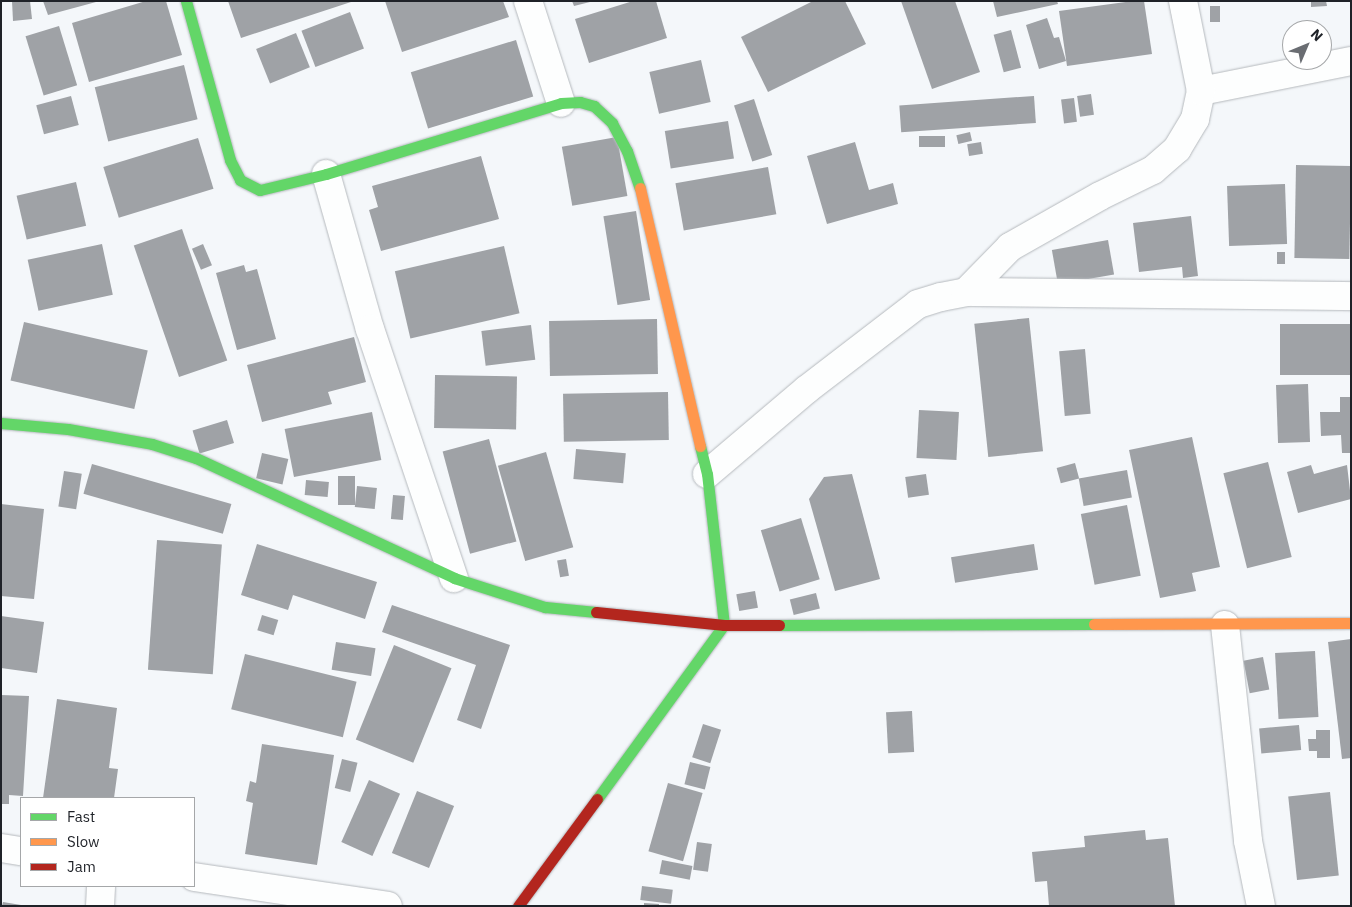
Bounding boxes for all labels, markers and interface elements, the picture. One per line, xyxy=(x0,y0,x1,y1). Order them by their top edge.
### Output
north arrow xyxy=(1282,20,1332,70)
text: N xyxy=(1307,25,1327,45)
legend xyxy=(20,797,195,887)
text: Fast xyxy=(67,807,95,826)
text: Slow xyxy=(67,832,100,851)
text: Jam xyxy=(67,857,96,876)

